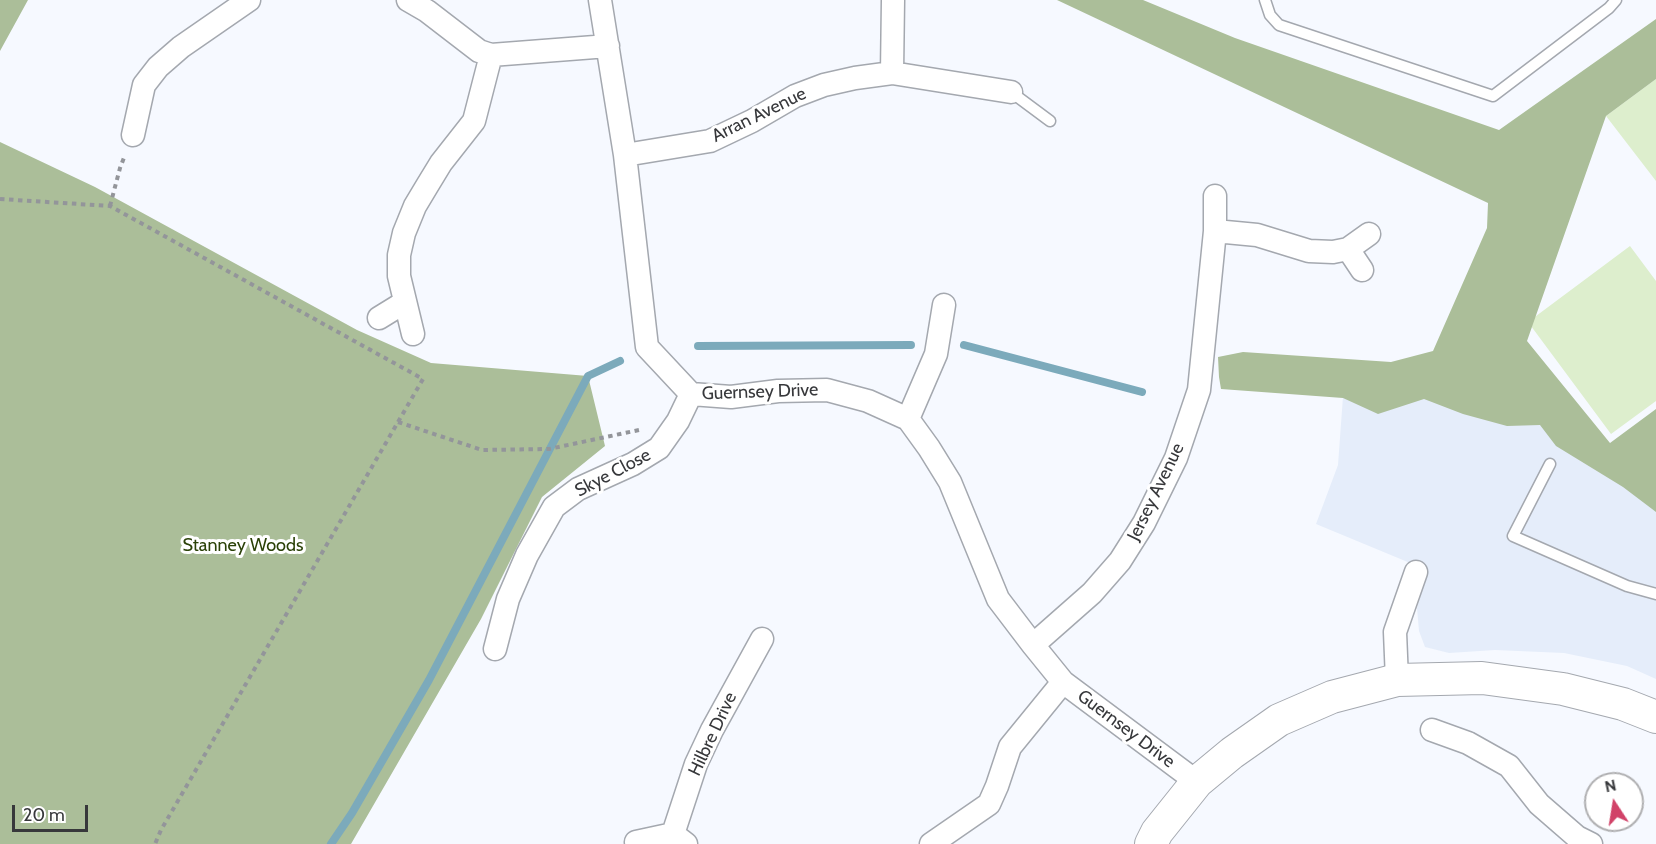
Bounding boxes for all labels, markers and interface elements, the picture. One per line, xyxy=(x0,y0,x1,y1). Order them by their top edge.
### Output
street label: Arran Avenue xyxy=(708,83,810,147)
street label: Guernsey Drive xyxy=(701,379,819,405)
street label: Jersey Avenue xyxy=(1123,440,1189,544)
street label: Skye Close xyxy=(572,444,654,502)
park label: Stanney Woods xyxy=(183,535,303,557)
street label: Guernsey Drive xyxy=(1073,685,1179,773)
street label: Hilbre Drive xyxy=(684,689,742,779)
north arrow xyxy=(1584,772,1644,832)
text: N xyxy=(1603,775,1618,796)
scale bar xyxy=(15,793,92,831)
text: 20 m xyxy=(23,804,65,826)

